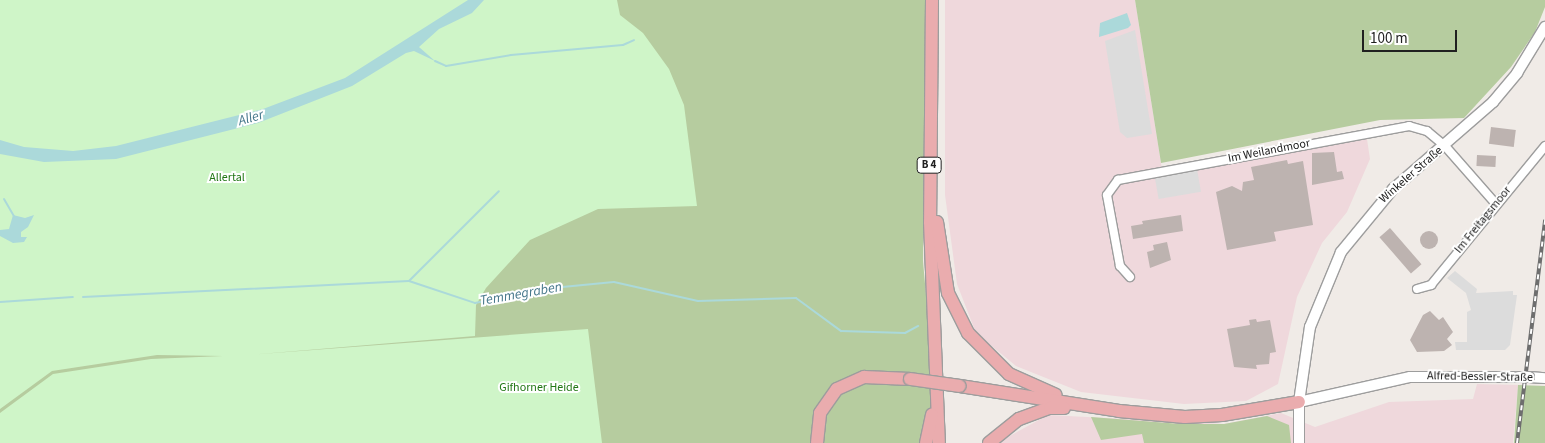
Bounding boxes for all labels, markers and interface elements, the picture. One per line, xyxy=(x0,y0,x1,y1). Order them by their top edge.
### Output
scale bar xyxy=(1365,20,1460,52)
text: 100 m xyxy=(1370,28,1408,49)
water label: Aller xyxy=(236,106,266,130)
street label: Im Weilandmoor xyxy=(1227,136,1311,166)
street label: Winkeler Straße xyxy=(1376,144,1446,206)
road number: B 4 xyxy=(916,156,942,174)
park label: Allertal xyxy=(209,171,245,185)
street label: Im Freitagsmoor xyxy=(1452,184,1514,256)
water label: Temmegraben xyxy=(479,279,563,309)
street label: Alfred-Bessler-Straße xyxy=(1427,369,1533,385)
park label: Gifhorner Heide xyxy=(499,381,579,395)

